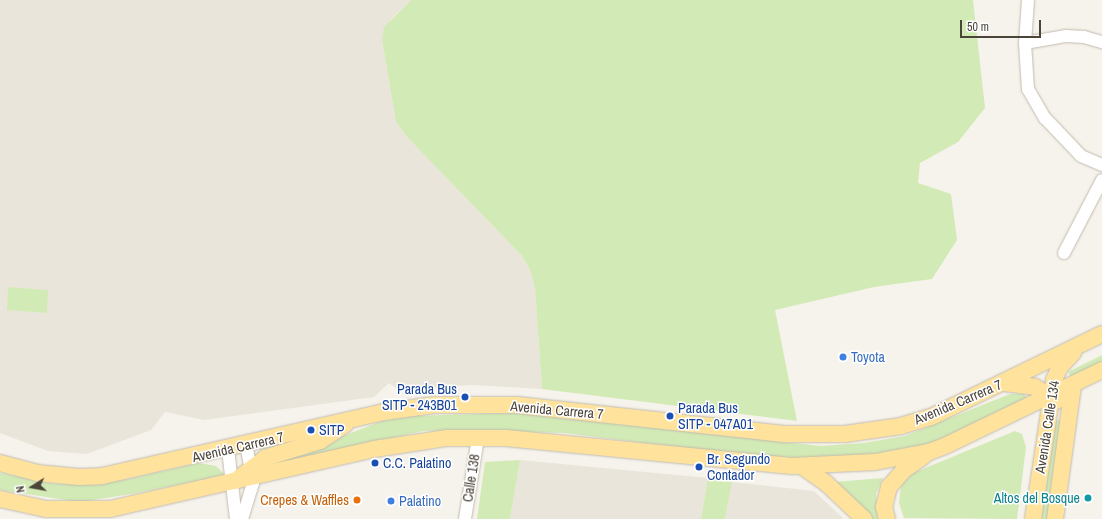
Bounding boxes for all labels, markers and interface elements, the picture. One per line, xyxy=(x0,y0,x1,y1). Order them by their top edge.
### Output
scale bar xyxy=(962,12,1043,38)
text: 50 m xyxy=(967,19,989,35)
place label: Toyota xyxy=(851,349,885,365)
marker: Toyota xyxy=(838,352,848,362)
street label: Avenida Carrera 7 xyxy=(912,376,1004,428)
street label: Avenida Calle 134 xyxy=(1031,379,1063,475)
place label: Parada Bus SITP - 243B01 xyxy=(382,381,457,414)
marker: Parada Bus SITP - 243B01 xyxy=(460,392,470,402)
street label: Avenida Carrera 7 xyxy=(510,398,604,422)
place label: Parada Bus SITP - 047A01 xyxy=(678,400,753,432)
marker: Parada Bus SITP - 047A01 xyxy=(665,411,675,421)
place label: SITP xyxy=(319,422,345,438)
marker: SITP xyxy=(306,425,316,435)
street label: Avenida Carrera 7 xyxy=(191,428,285,466)
place label: Br. Segundo Contador xyxy=(707,451,770,484)
street label: Calle 138 xyxy=(459,453,483,503)
place label: C.C. Palatino xyxy=(383,455,451,471)
marker: C.C. Palatino xyxy=(370,458,380,468)
marker: Br. Segundo Contador xyxy=(694,462,704,472)
north arrow xyxy=(12,467,52,507)
text: N xyxy=(13,485,28,494)
place label: Altos del Bosque xyxy=(994,490,1080,506)
place label: Crepes & Waffles xyxy=(260,492,349,508)
place label: Palatino xyxy=(399,493,441,509)
marker: Altos del Bosque xyxy=(1083,493,1093,503)
marker: Crepes & Waffles xyxy=(352,495,362,505)
marker: Palatino xyxy=(386,496,396,506)

